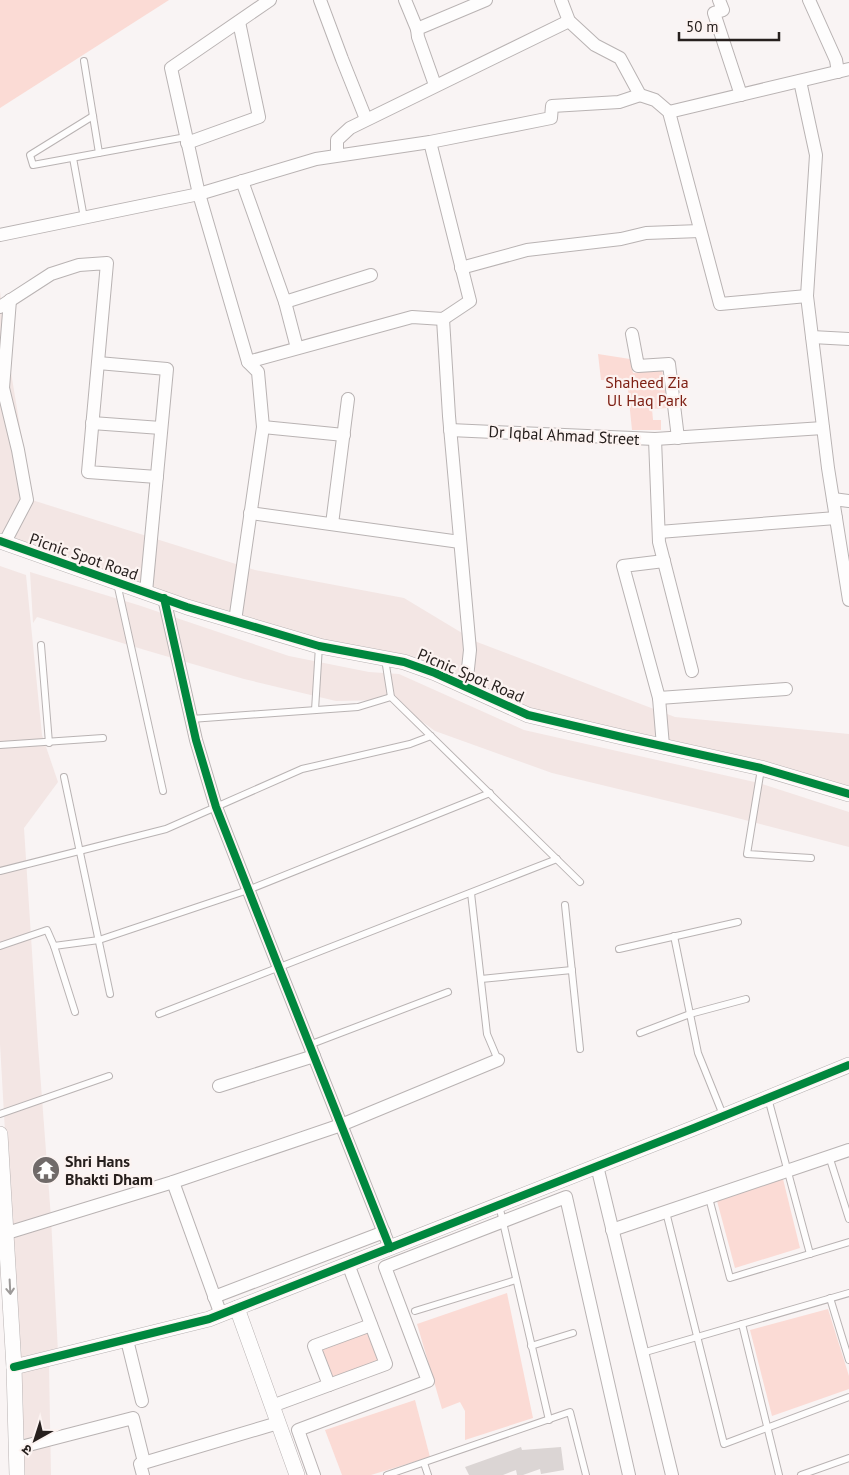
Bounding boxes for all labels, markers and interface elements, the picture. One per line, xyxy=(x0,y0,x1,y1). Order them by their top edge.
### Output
scale bar xyxy=(679,10,779,42)
text: 50 m xyxy=(686,17,719,36)
park label: Shaheed Zia Ul Haq Park xyxy=(605,372,689,410)
street label: Dr Iqbal Ahmad Street xyxy=(488,421,641,449)
street label: Picnic Spot Road xyxy=(27,528,141,584)
street label: Picnic Spot Road xyxy=(415,644,527,706)
place label: Shri Hans Bhakti Dham xyxy=(65,1151,153,1189)
temple icon: Shri Hans Bhakti Dham xyxy=(31,1155,61,1185)
one-way arrow xyxy=(5,1279,14,1295)
north arrow xyxy=(10,1415,60,1465)
text: उ xyxy=(17,1440,36,1460)

